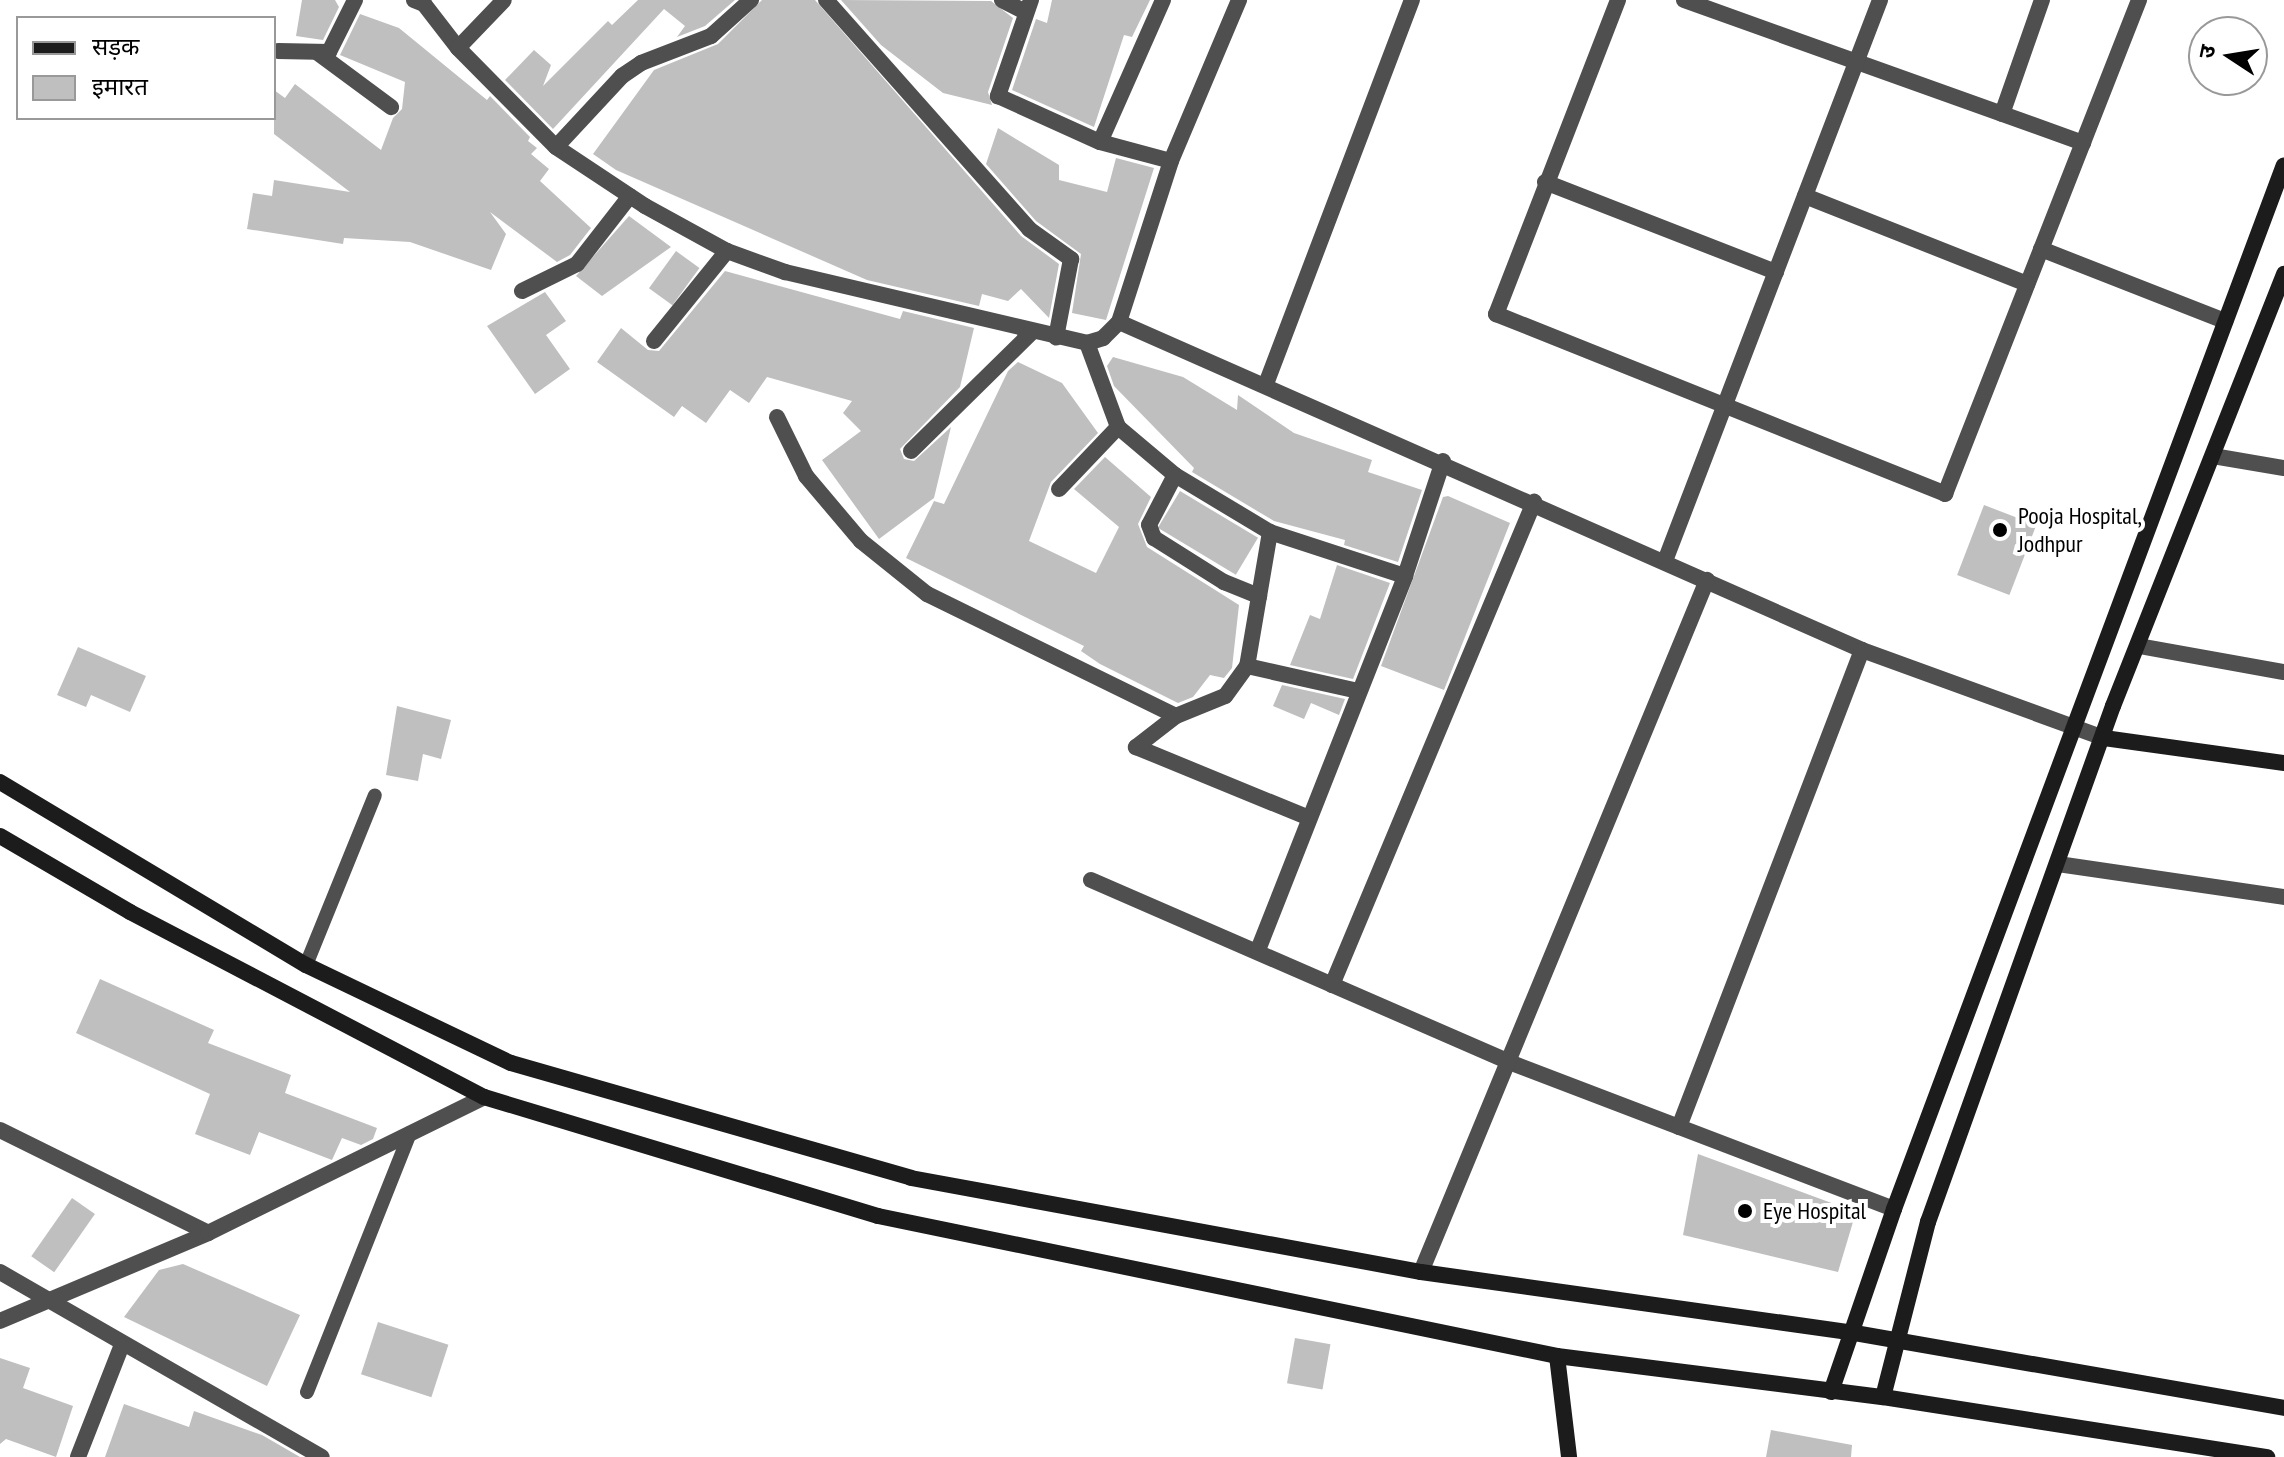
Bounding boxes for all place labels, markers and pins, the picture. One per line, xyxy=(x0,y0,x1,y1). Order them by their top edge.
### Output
place label: Pooja Hospital, Jodhpur xyxy=(2018,502,2142,558)
marker: Pooja Hospital, Jodhpur xyxy=(1989,519,2011,541)
place label: Eye Hospital xyxy=(1763,1197,1866,1225)
marker: Eye Hospital xyxy=(1734,1200,1756,1222)

